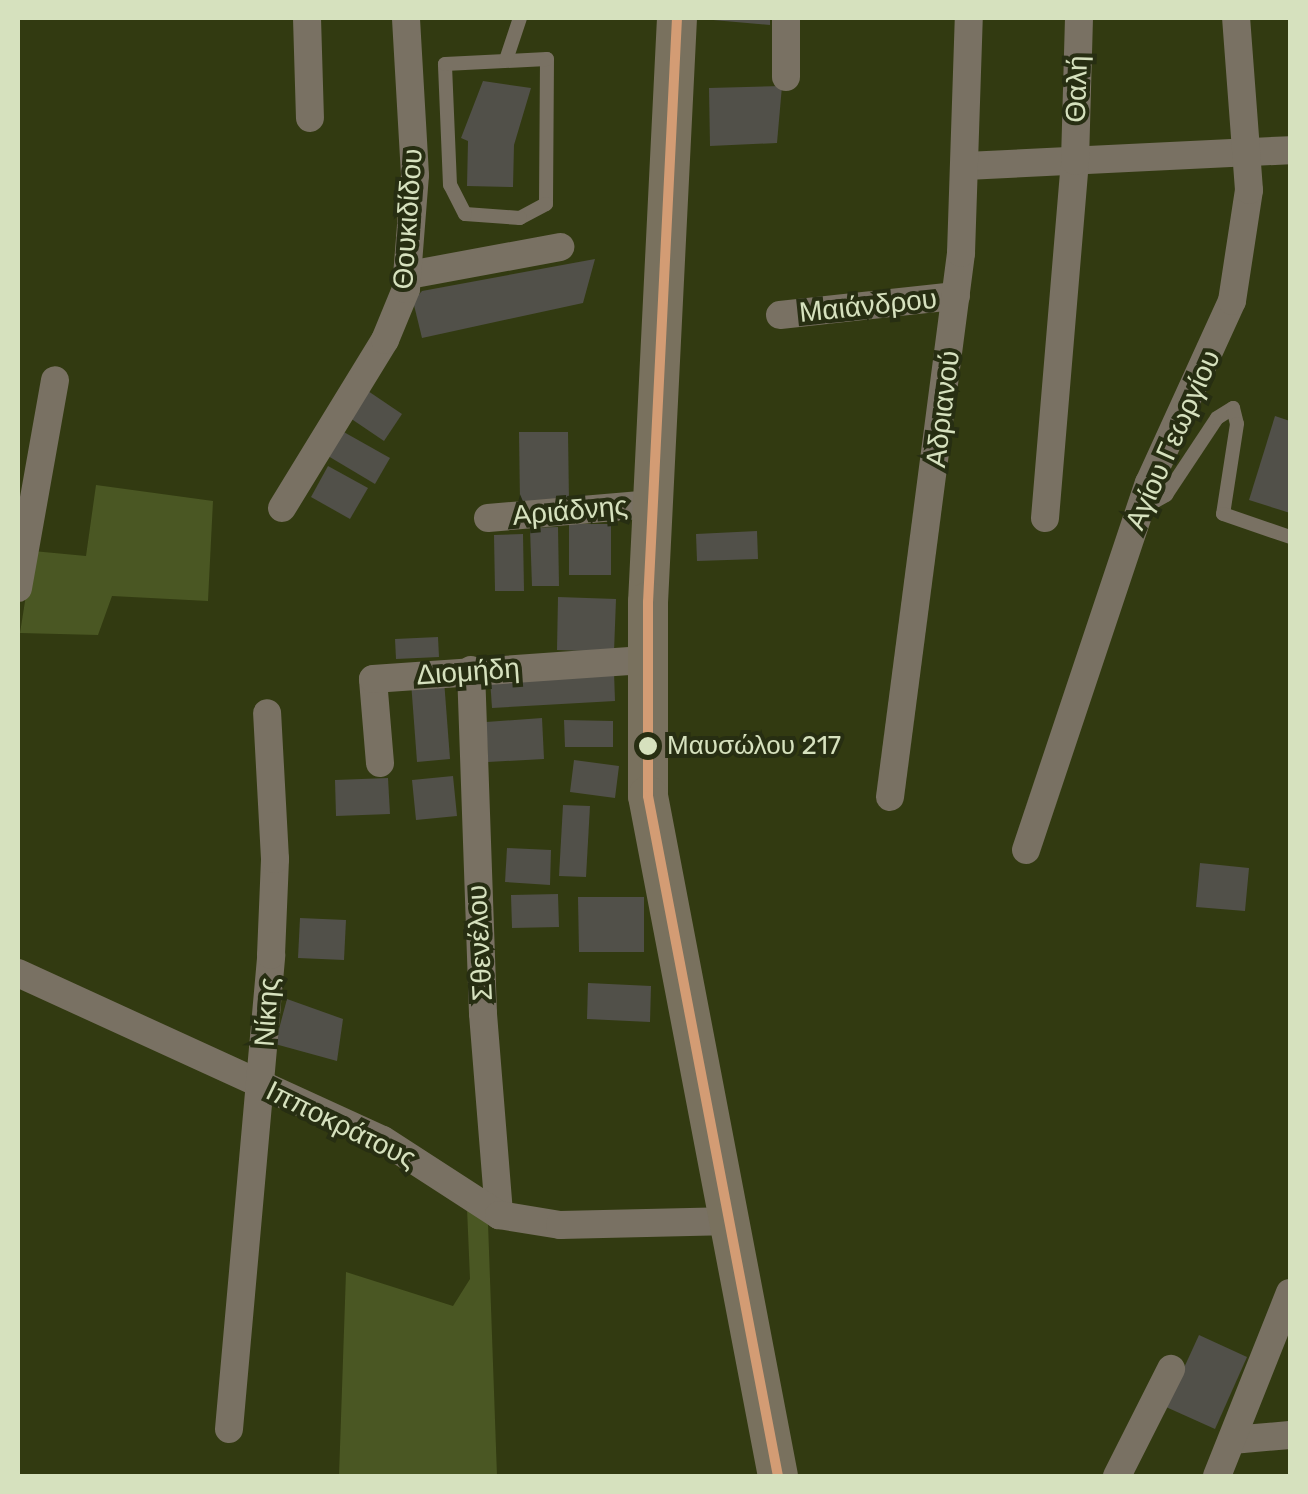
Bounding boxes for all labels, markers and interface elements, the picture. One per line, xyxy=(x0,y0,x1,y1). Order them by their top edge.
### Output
street label: Θαλή xyxy=(1059,55,1095,123)
street label: Θουκιδίδου xyxy=(386,147,430,291)
street label: Μαιάνδρου xyxy=(797,282,939,330)
street label: Αγίου Γεωργίου xyxy=(1118,345,1228,535)
street label: Αδριανού xyxy=(919,349,967,469)
street label: Αριάδνης xyxy=(511,489,629,533)
street label: Διομήδη xyxy=(415,652,521,692)
place label: Μαυσώλου 217 xyxy=(667,730,841,762)
marker: Μαυσώλου 217 xyxy=(638,736,658,756)
street label: Σθενέλου xyxy=(460,884,500,1002)
street label: Νίκης xyxy=(248,976,286,1048)
street label: Ιπποκράτους xyxy=(260,1074,422,1176)

